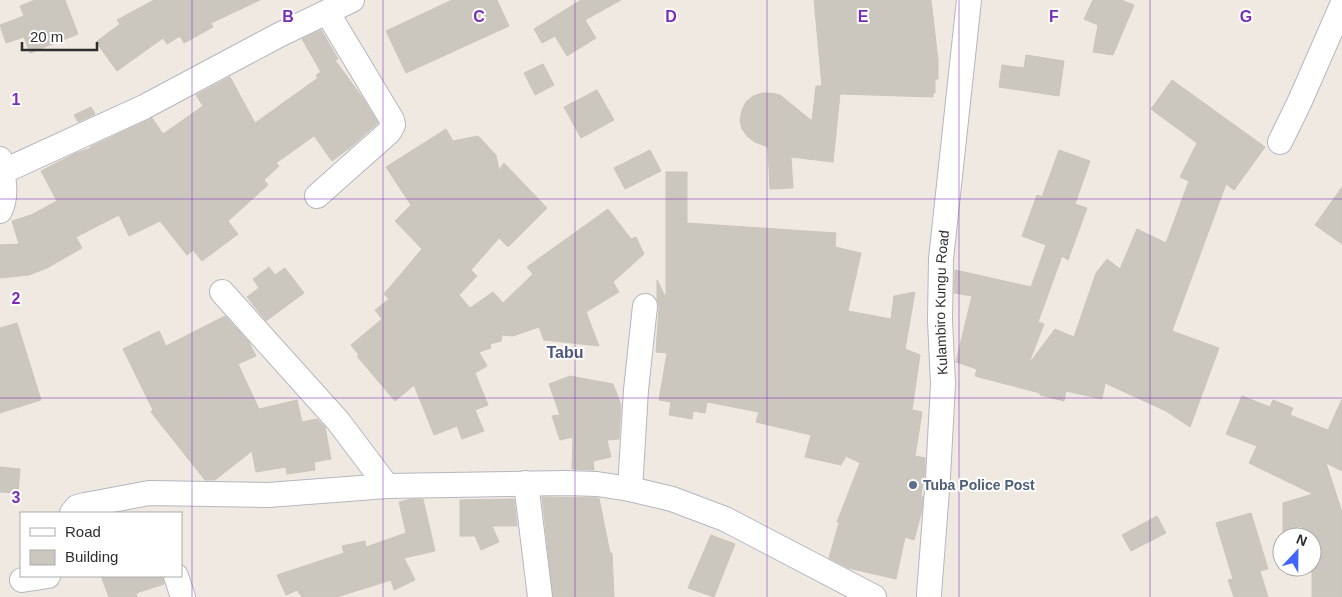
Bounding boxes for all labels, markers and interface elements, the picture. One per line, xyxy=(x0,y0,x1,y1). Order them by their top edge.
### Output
text: B xyxy=(282,8,294,25)
text: C xyxy=(473,8,485,25)
text: D xyxy=(665,8,677,25)
text: E xyxy=(858,8,869,25)
text: F xyxy=(1049,8,1059,25)
text: G xyxy=(1240,8,1252,25)
scale bar xyxy=(22,20,98,52)
text: 20 m xyxy=(30,28,63,45)
text: 1 xyxy=(12,91,21,108)
street label: Kulambiro Kungu Road xyxy=(932,229,952,375)
text: 2 xyxy=(12,290,21,307)
district label: Tabu xyxy=(546,344,584,361)
place label: Tuba Police Post xyxy=(923,477,1035,493)
marker: Tuba Police Post xyxy=(907,479,919,491)
text: 3 xyxy=(12,489,21,506)
legend xyxy=(20,512,182,577)
text: Road xyxy=(65,523,101,540)
north arrow xyxy=(1272,527,1322,577)
text: N xyxy=(1294,531,1310,549)
text: Building xyxy=(65,548,118,565)

